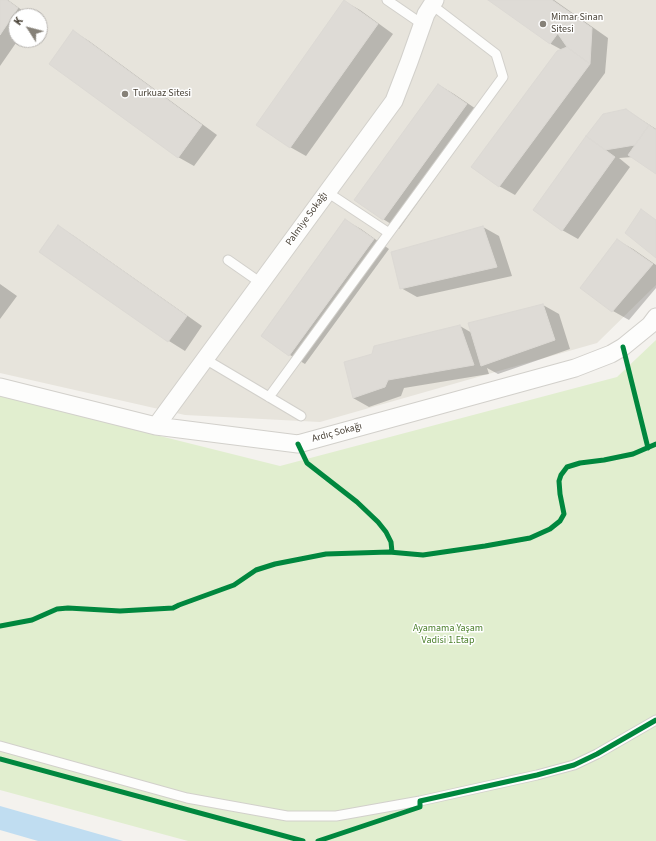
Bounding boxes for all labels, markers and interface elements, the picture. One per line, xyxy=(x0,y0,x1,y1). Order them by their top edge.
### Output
north arrow xyxy=(8,8,48,48)
place label: Mimar Sinan Sitesi xyxy=(551,12,603,36)
text: K xyxy=(11,14,27,28)
marker: Mimar Sinan Sitesi xyxy=(538,19,548,29)
place label: Turkuaz Sitesi xyxy=(133,88,191,100)
marker: Turkuaz Sitesi xyxy=(120,89,130,99)
street label: Palmiye Sokağı xyxy=(284,190,330,248)
street label: Ardıç Sokağı xyxy=(311,421,363,445)
park label: Ayamama Yaşam Vadisi 1.Etap xyxy=(413,623,483,646)

